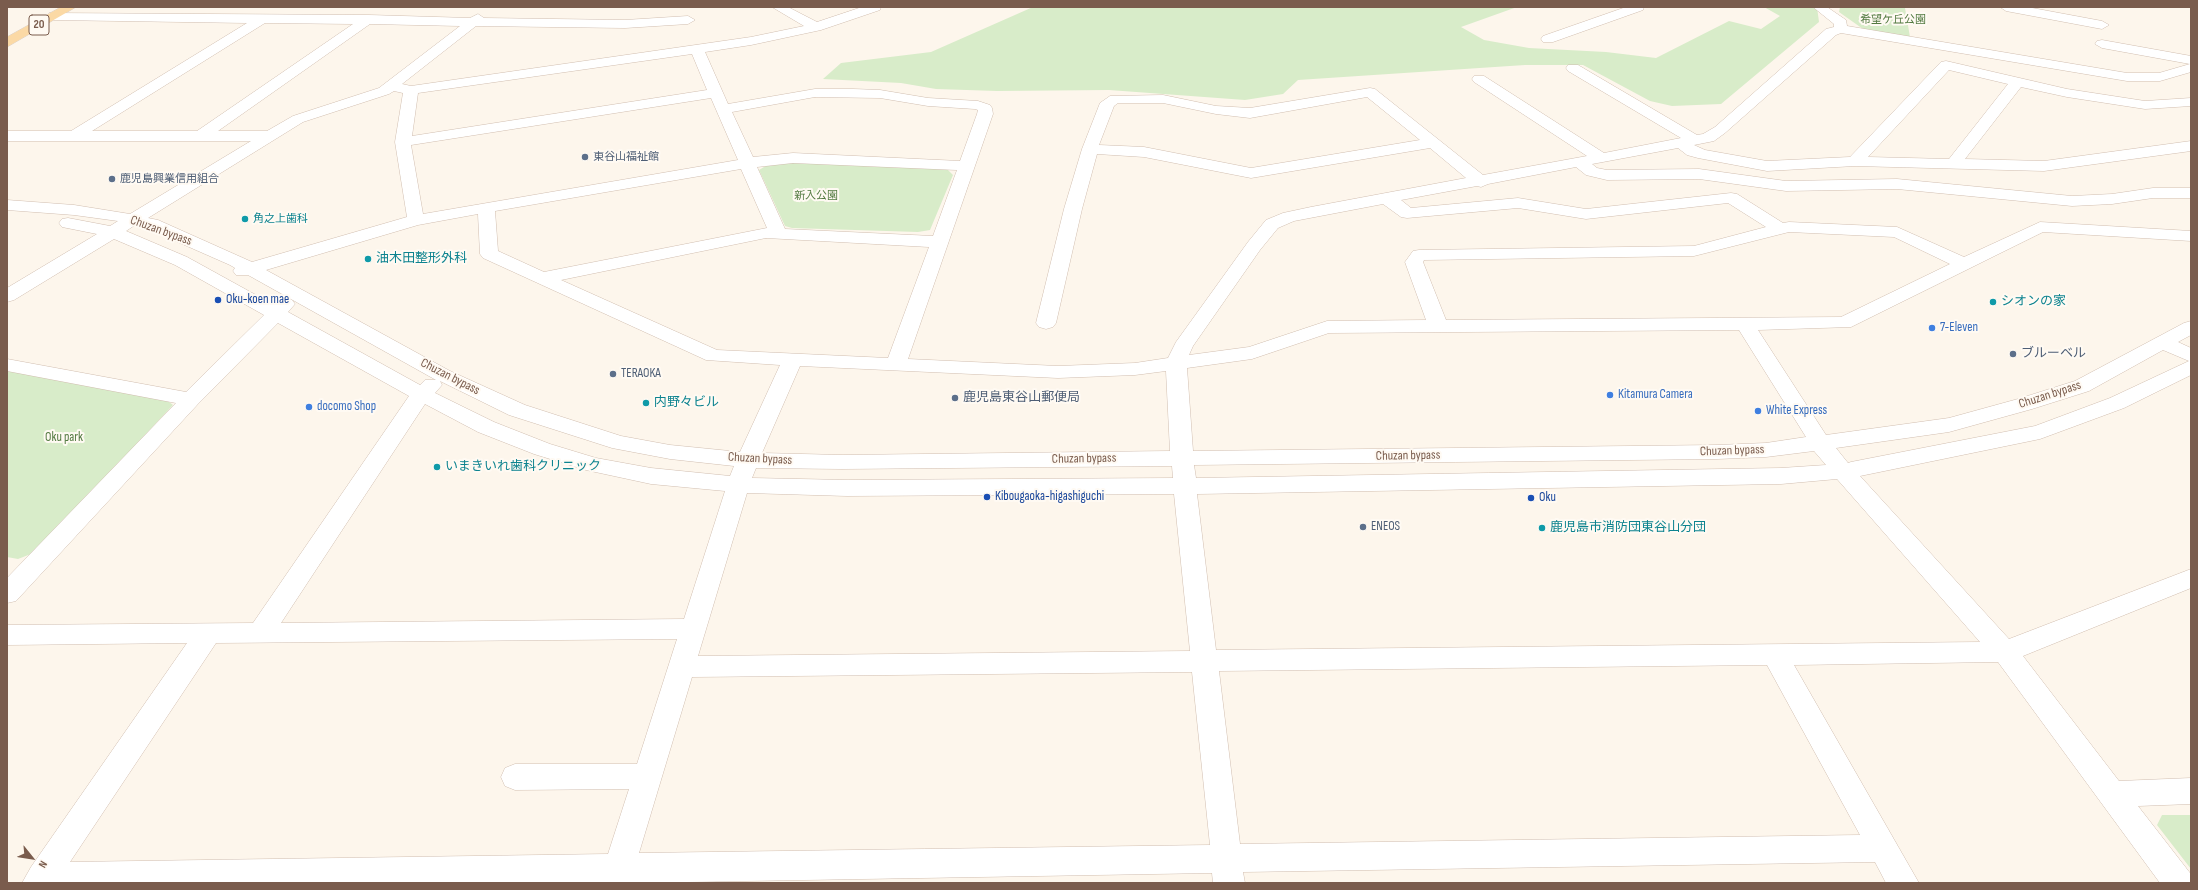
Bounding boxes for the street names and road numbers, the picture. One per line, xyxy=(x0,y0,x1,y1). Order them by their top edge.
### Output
road number: 20 xyxy=(29,15,49,35)
street label: Chuzan bypass xyxy=(128,213,194,249)
street label: Chuzan bypass xyxy=(418,355,482,399)
street label: Chuzan bypass xyxy=(2017,378,2083,412)
street label: Chuzan bypass xyxy=(1700,442,1764,460)
street label: Chuzan bypass xyxy=(1376,448,1440,464)
street label: Chuzan bypass xyxy=(727,450,793,468)
street label: Chuzan bypass xyxy=(1052,451,1116,467)

